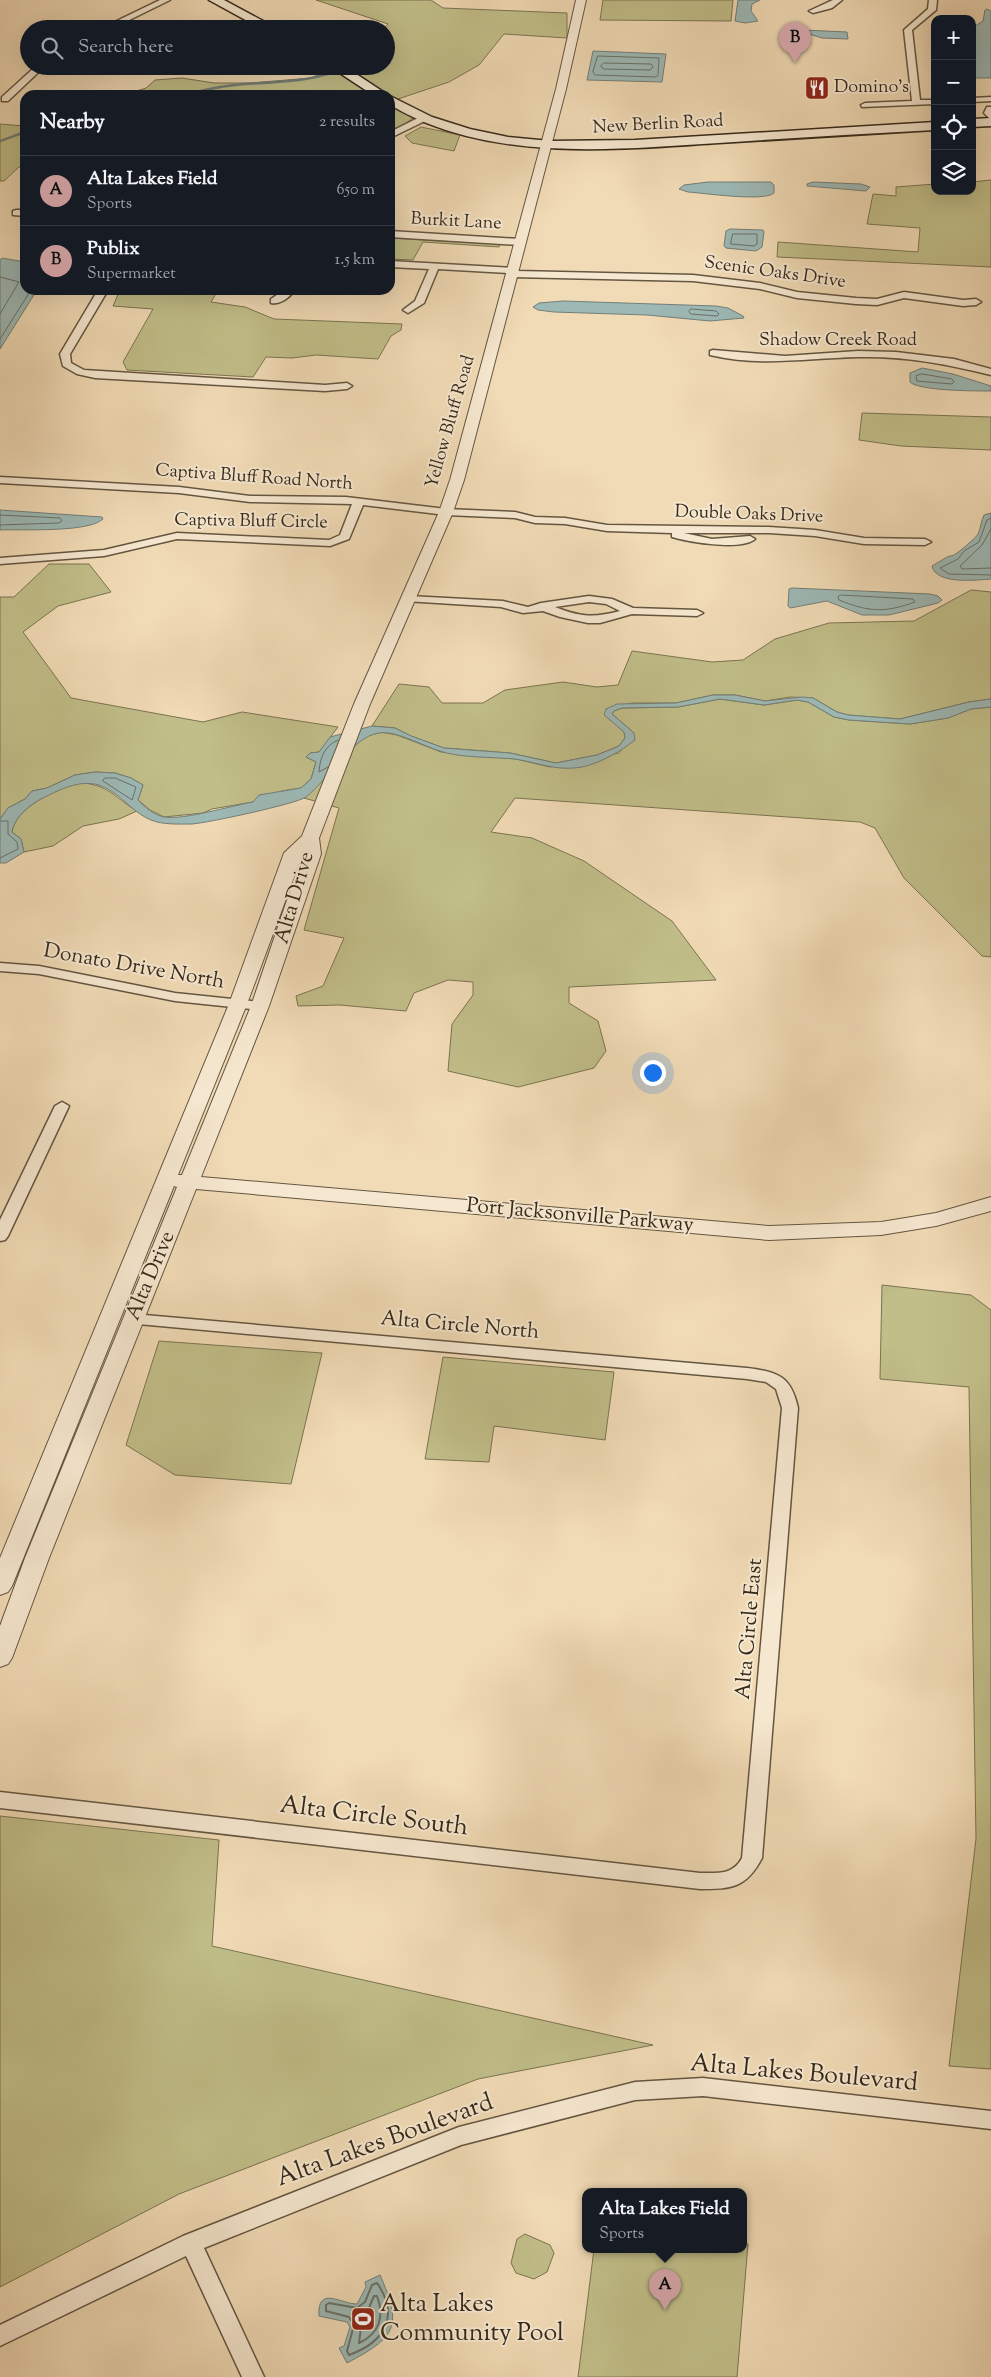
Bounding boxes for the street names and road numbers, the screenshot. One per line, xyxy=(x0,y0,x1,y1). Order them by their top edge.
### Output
street label: New Berlin Road xyxy=(592,109,724,141)
street label: Burkit Lane xyxy=(410,207,502,237)
street label: Scenic Oaks Drive xyxy=(703,250,847,296)
street label: Shadow Creek Road xyxy=(759,328,917,354)
street label: Yellow Bluff Road xyxy=(420,352,482,492)
street label: Captiva Bluff Road North xyxy=(154,458,354,498)
street label: Double Oaks Drive xyxy=(674,499,824,531)
street label: Captiva Bluff Circle xyxy=(174,508,328,536)
street label: Alta Drive xyxy=(268,848,322,948)
street label: Donato Drive North xyxy=(41,936,227,998)
street label: Port Jacksonville Parkway xyxy=(465,1191,695,1241)
street label: Alta Drive xyxy=(119,1227,183,1325)
street label: Alta Circle North xyxy=(379,1304,541,1348)
street label: Alta Circle East xyxy=(729,1557,771,1701)
street label: Alta Circle South xyxy=(278,1788,471,1846)
street label: Alta Lakes Boulevard xyxy=(689,2046,919,2102)
street label: Alta Lakes Boulevard xyxy=(271,2085,499,2197)

